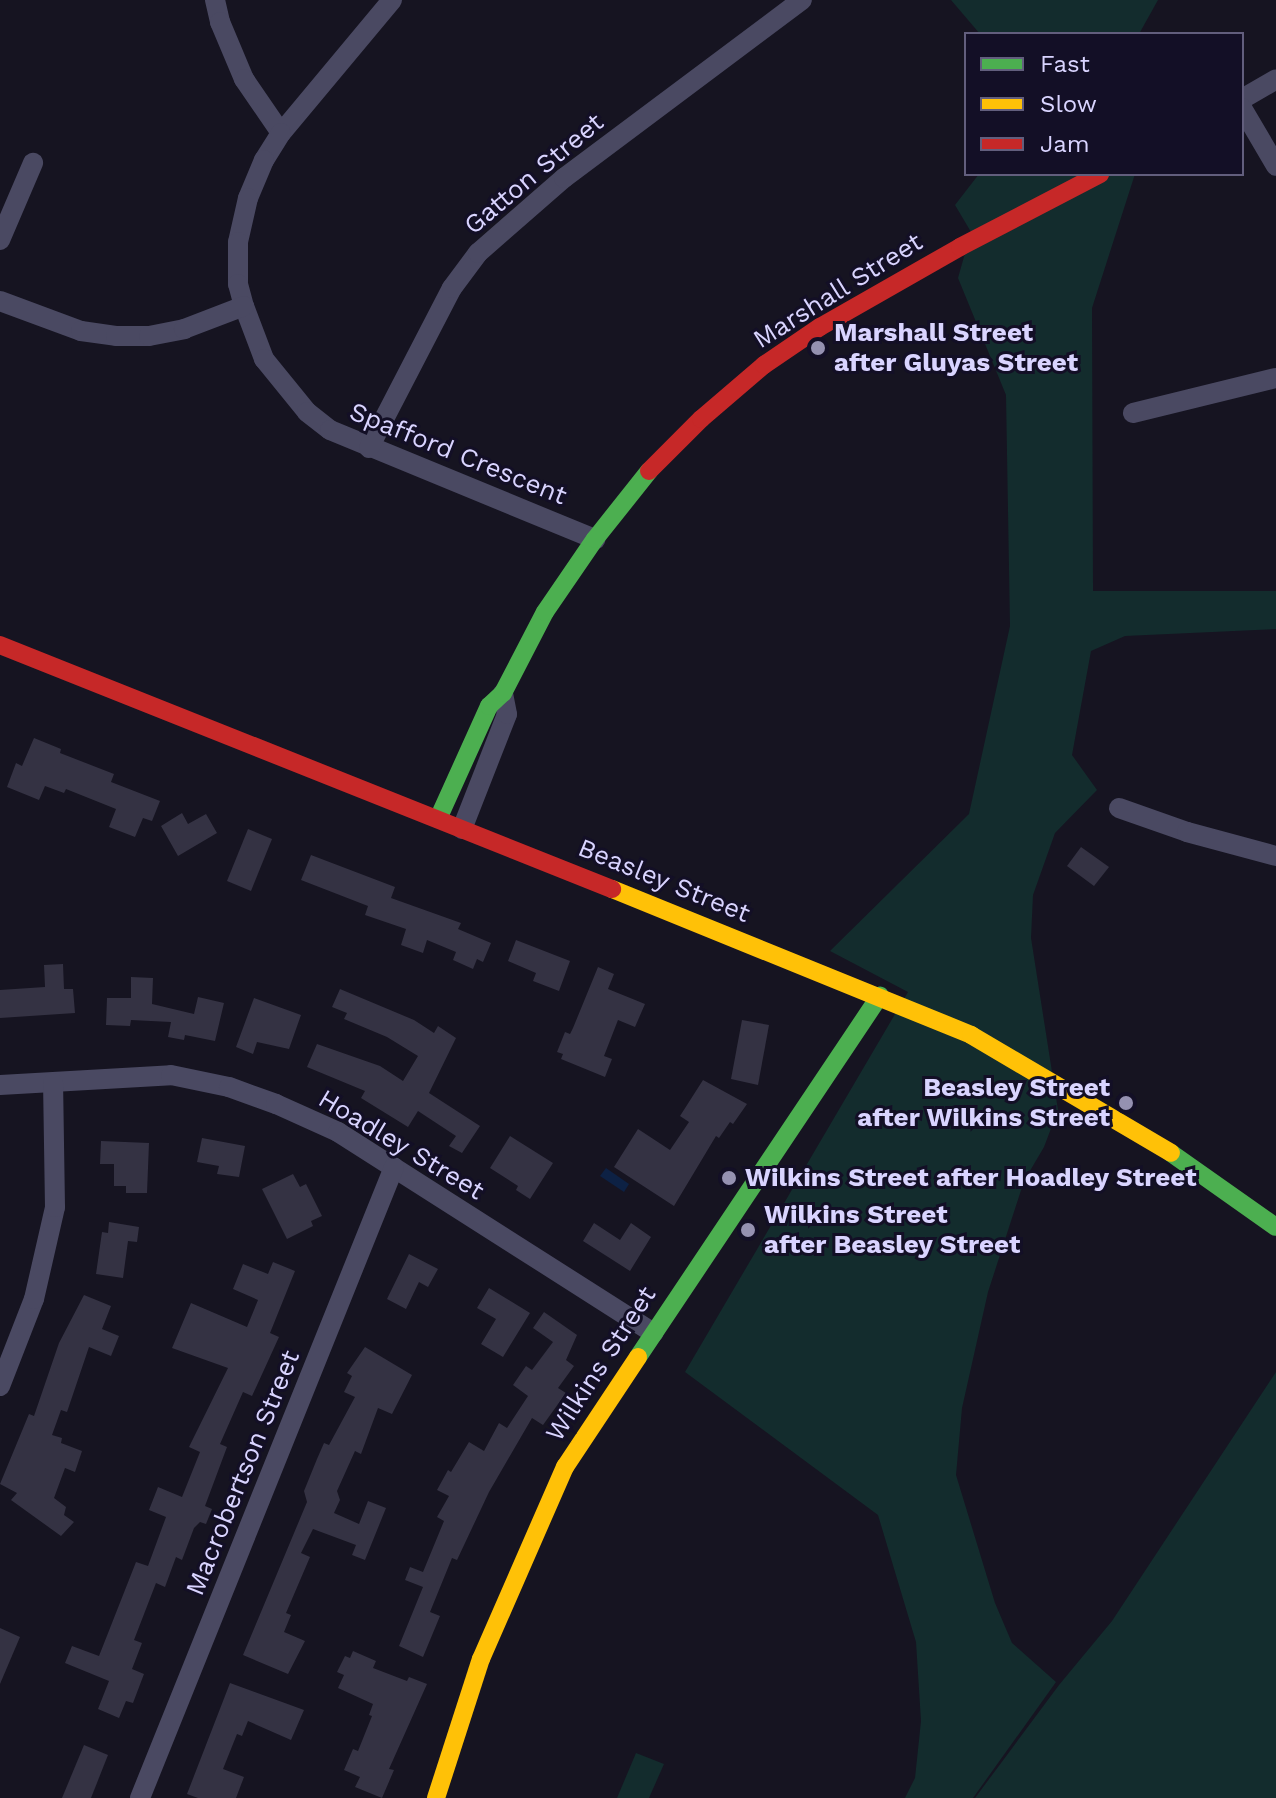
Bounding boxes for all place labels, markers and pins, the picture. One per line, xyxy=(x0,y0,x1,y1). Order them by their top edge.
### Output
place label: Marshall Street after Gluyas Street xyxy=(834,317,1078,378)
marker: Marshall Street after Gluyas Street xyxy=(809,339,827,357)
place label: Beasley Street after Wilkins Street xyxy=(856,1072,1110,1134)
marker: Beasley Street after Wilkins Street xyxy=(1117,1094,1135,1112)
place label: Wilkins Street after Hoadley Street xyxy=(745,1162,1198,1194)
marker: Wilkins Street after Hoadley Street xyxy=(720,1169,738,1187)
place label: Wilkins Street after Beasley Street xyxy=(764,1199,1021,1260)
marker: Wilkins Street after Beasley Street xyxy=(739,1221,757,1239)

